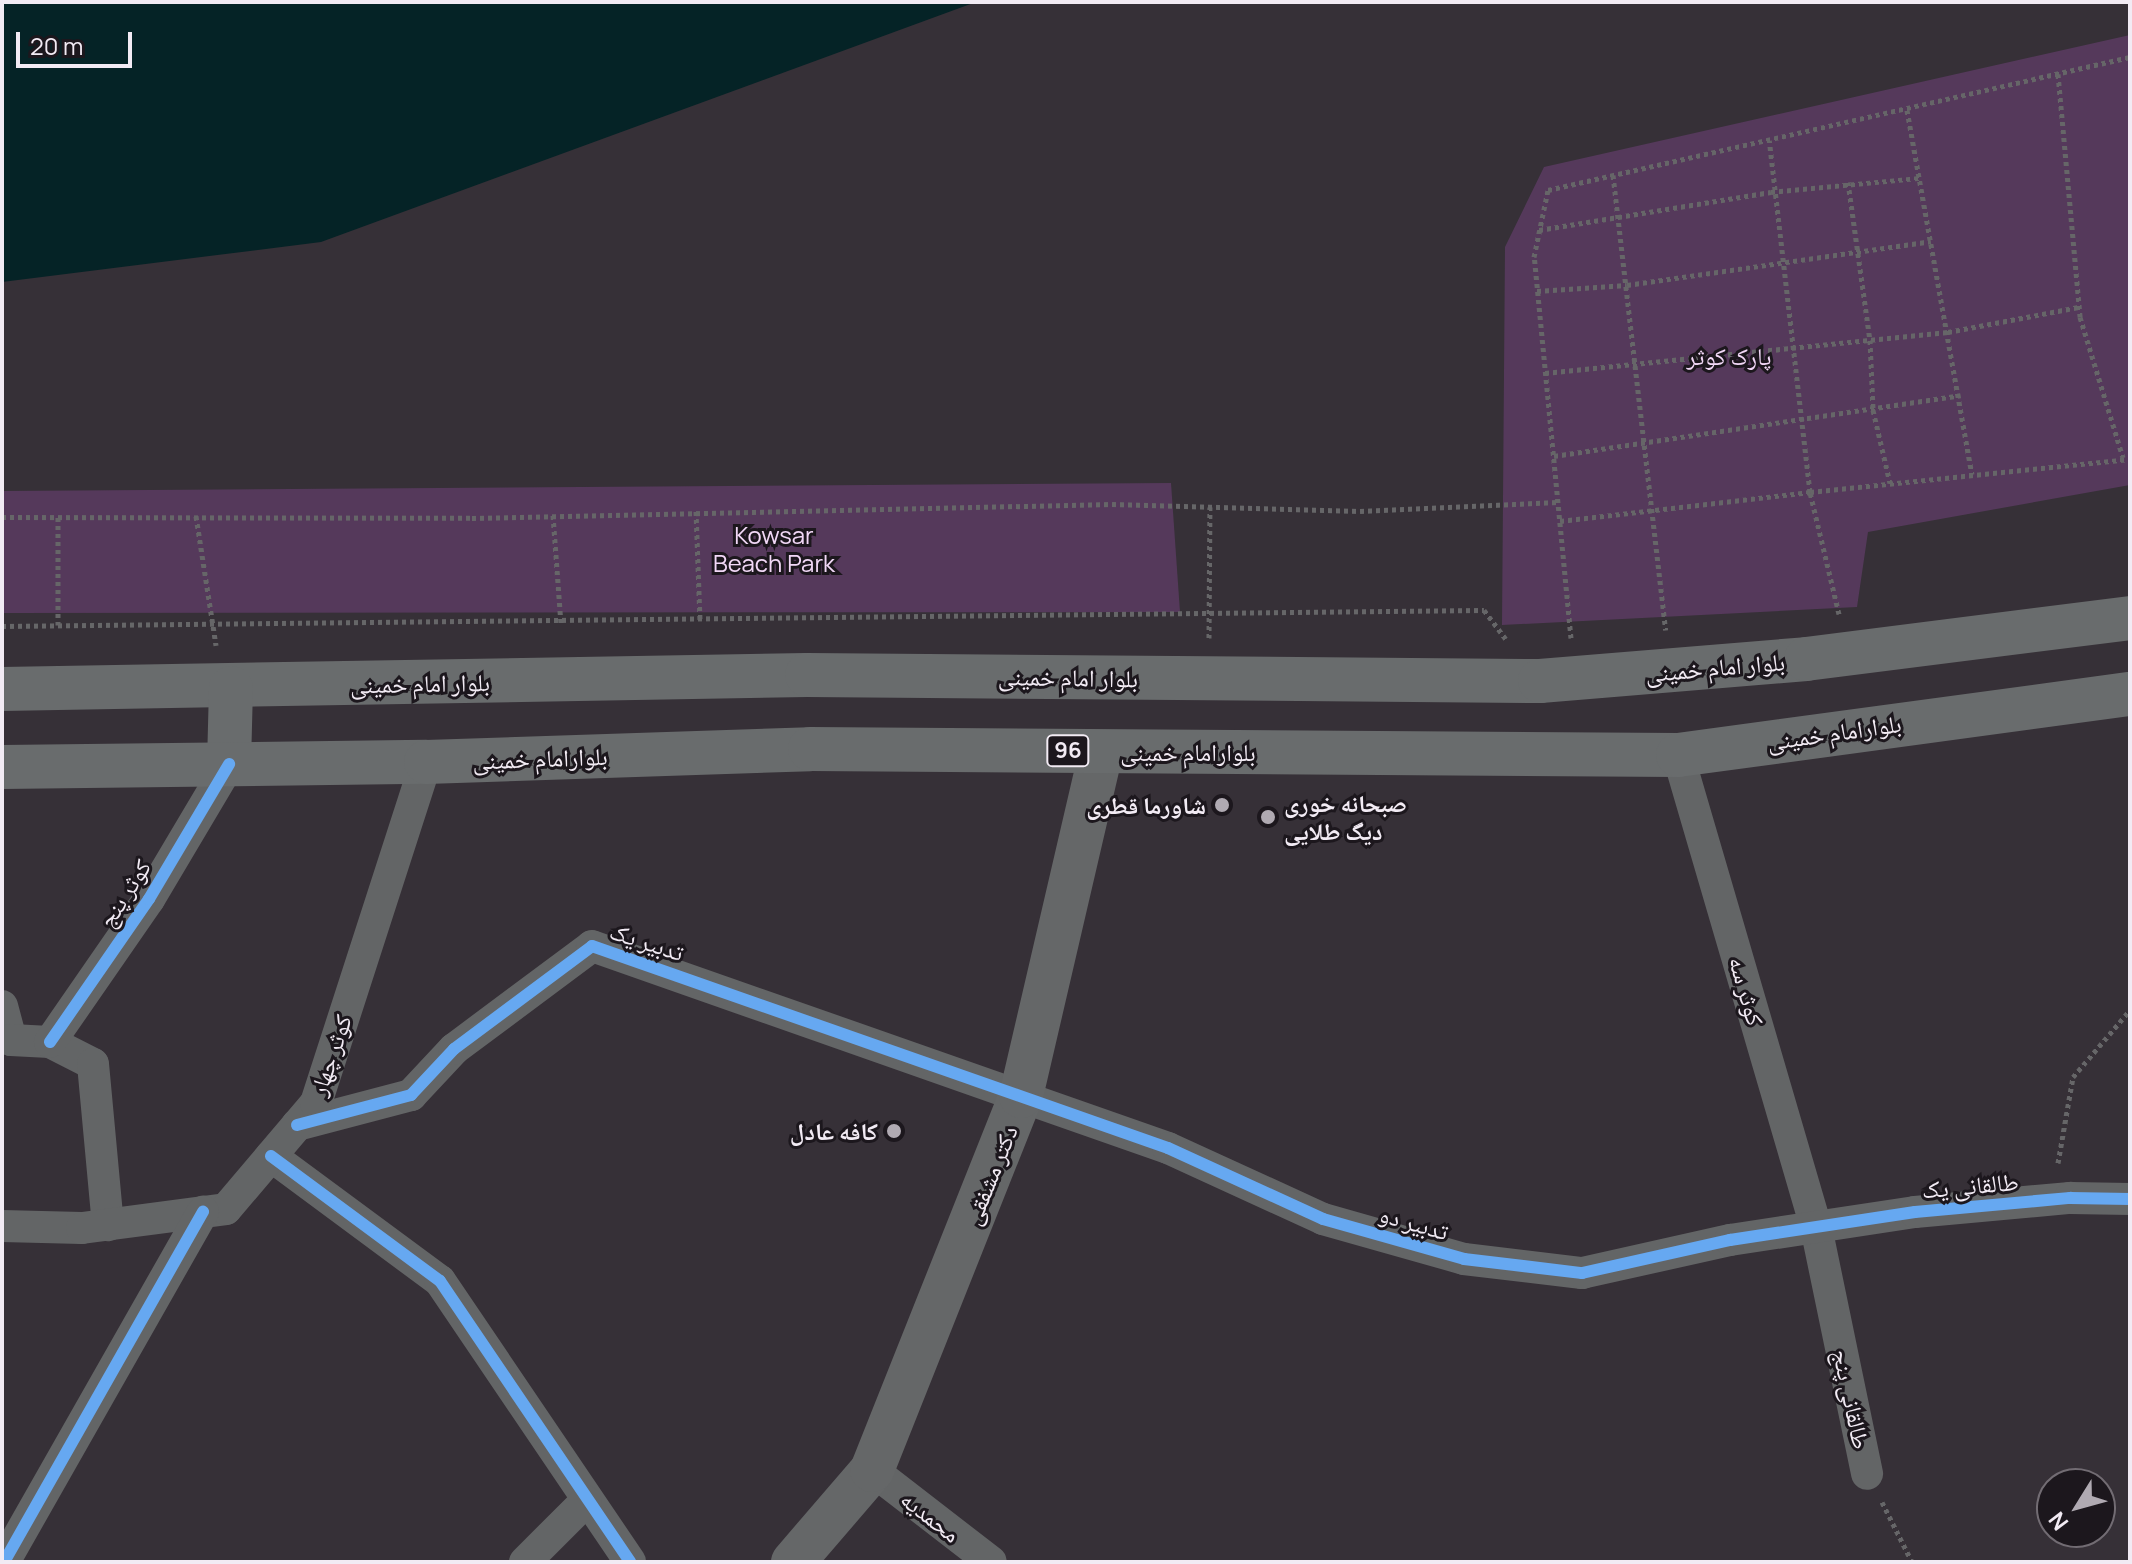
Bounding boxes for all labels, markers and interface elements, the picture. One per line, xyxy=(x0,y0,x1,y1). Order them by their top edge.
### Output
scale bar xyxy=(20,16,136,66)
text: 20 m xyxy=(30,29,83,62)
park label: پارک کوثر xyxy=(1687,342,1771,370)
park label: Kowsar Beach Park xyxy=(713,521,835,577)
street label: بلوار امام خمینی xyxy=(1644,647,1786,687)
street label: بلوار امام خمینی xyxy=(998,661,1138,693)
street label: بلوار امام خمینی xyxy=(350,667,490,699)
street label: بلوارامام خمینی xyxy=(1765,708,1903,756)
road number: 96 xyxy=(1046,733,1090,769)
street label: بلوارامام خمینی xyxy=(1120,738,1256,766)
street label: بلوارامام خمینی xyxy=(472,741,608,775)
place label: صبحانه خوری دیگ طلایی xyxy=(1284,789,1407,845)
place label: شاورما قطری xyxy=(1086,791,1206,819)
marker: شاورما قطری xyxy=(1213,796,1231,814)
marker: صبحانه خوری دیگ طلایی xyxy=(1259,808,1277,826)
street label: کوثر پنج xyxy=(91,854,157,932)
street label: تدبیر یک xyxy=(606,916,688,966)
street label: کوثر سه xyxy=(1723,953,1771,1029)
street label: کوثر چهار xyxy=(303,1011,357,1099)
place label: کافه عادل xyxy=(790,1117,878,1145)
street label: دکتر مشفقی xyxy=(957,1121,1023,1229)
marker: کافه عادل xyxy=(885,1122,903,1140)
street label: طالقانی یک xyxy=(1920,1166,2020,1204)
street label: تدبیر دو xyxy=(1376,1198,1452,1246)
street label: طالقانی پنج xyxy=(1827,1346,1877,1452)
north arrow xyxy=(2036,1468,2116,1548)
street label: محمدیه xyxy=(896,1484,966,1548)
text: N xyxy=(2042,1506,2075,1537)

